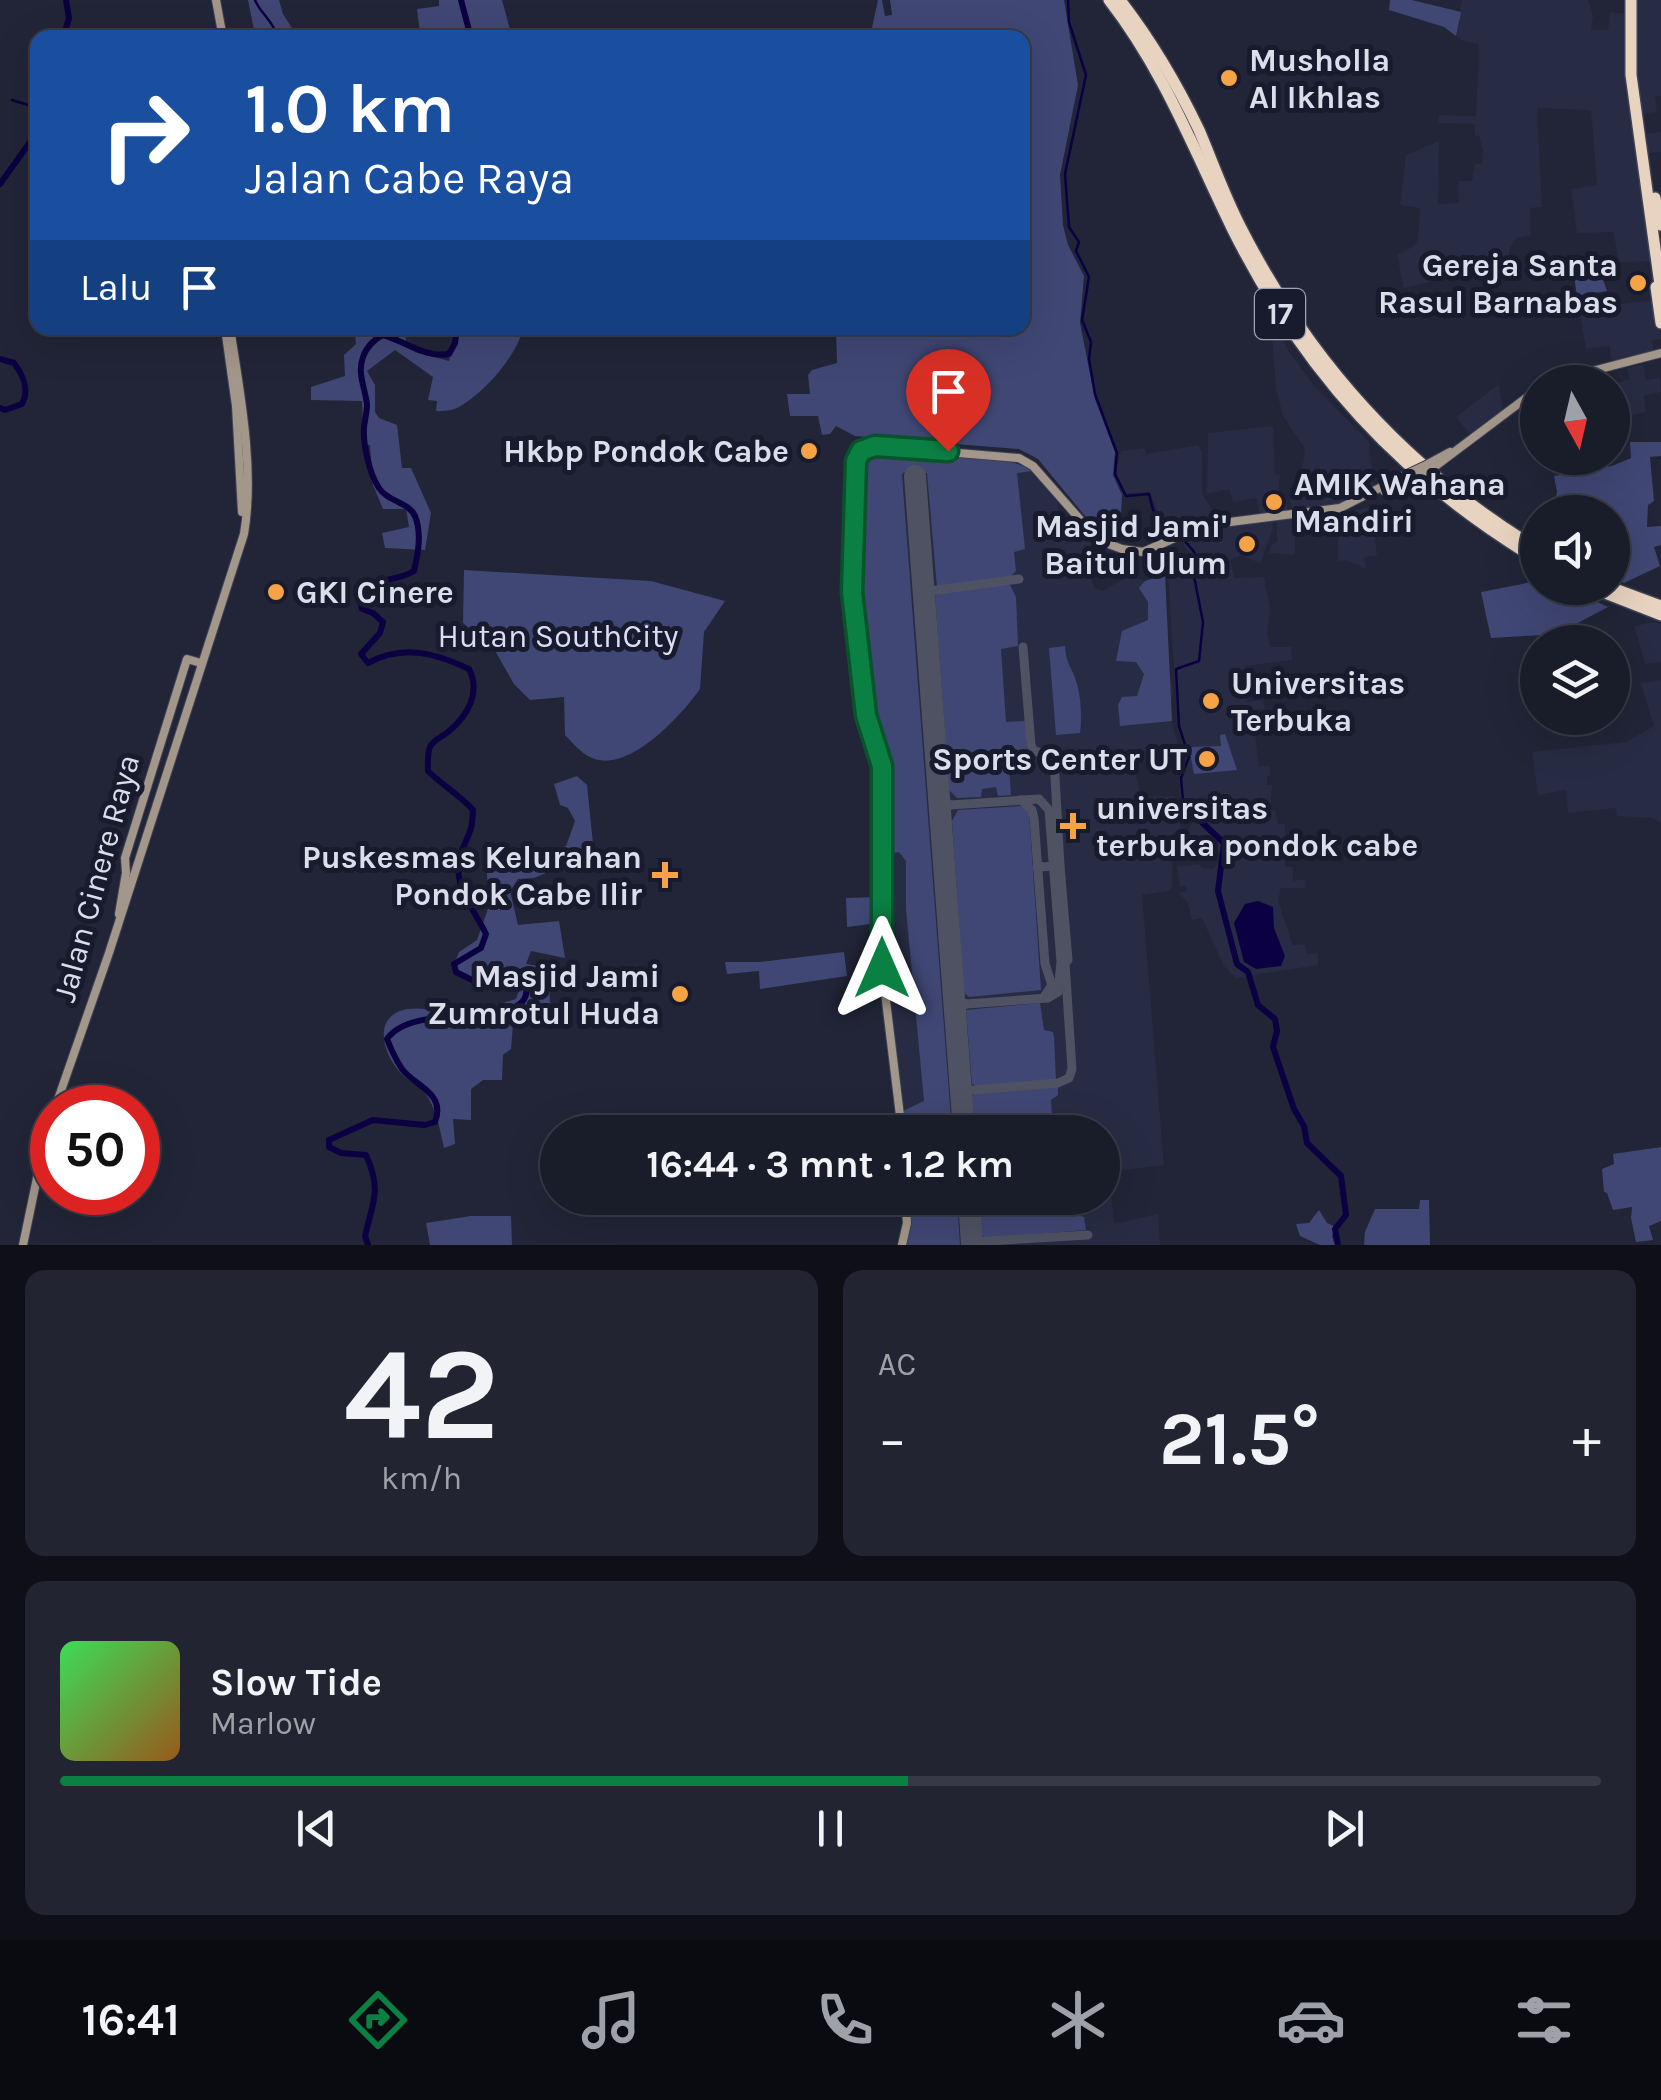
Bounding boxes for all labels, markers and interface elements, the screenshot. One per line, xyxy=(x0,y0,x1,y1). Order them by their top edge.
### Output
place label: Musholla Al Ikhlas xyxy=(1249,42,1390,116)
marker: Musholla Al Ikhlas xyxy=(1218,67,1240,89)
text: 1.0 km xyxy=(245,68,455,150)
icon: right xyxy=(80,70,210,200)
text: Jalan Cabe Raya xyxy=(245,152,574,204)
place label: Gereja Santa Rasul Barnabas xyxy=(1378,247,1618,321)
icon: arrive xyxy=(172,260,227,315)
text: Lalu xyxy=(80,265,152,310)
marker: Gereja Santa Rasul Barnabas xyxy=(1627,272,1649,294)
road number: 17 xyxy=(1255,289,1305,339)
pin xyxy=(906,349,991,452)
icon: arrive xyxy=(921,364,976,419)
north arrow xyxy=(1520,365,1630,475)
map controls xyxy=(1520,365,1630,735)
place label: Hkbp Pondok Cabe xyxy=(503,433,789,470)
marker: Hkbp Pondok Cabe xyxy=(798,440,820,462)
place label: AMIK Wahana Mandiri xyxy=(1294,466,1506,540)
marker: AMIK Wahana Mandiri xyxy=(1263,491,1285,513)
button: sound xyxy=(1520,495,1630,605)
place label: Masjid Jami' Baitul Ulum xyxy=(1035,508,1227,582)
marker: Masjid Jami' Baitul Ulum xyxy=(1236,533,1258,555)
place label: GKI Cinere xyxy=(296,574,454,611)
marker: GKI Cinere xyxy=(265,581,287,603)
park label: Hutan SouthCity xyxy=(438,618,679,655)
button: layers xyxy=(1520,625,1630,735)
place label: Universitas Terbuka xyxy=(1231,665,1405,739)
marker: Universitas Terbuka xyxy=(1200,690,1222,712)
place label: Sports Center UT xyxy=(932,741,1187,778)
marker: Sports Center UT xyxy=(1196,748,1218,770)
street label: Jalan Cinere Raya xyxy=(46,751,147,1006)
place label: universitas terbuka pondok cabe xyxy=(1096,790,1418,864)
marker: universitas terbuka pondok cabe xyxy=(1060,813,1086,839)
place label: Puskesmas Kelurahan Pondok Cabe Ilir xyxy=(302,839,642,913)
marker: Puskesmas Kelurahan Pondok Cabe Ilir xyxy=(652,862,678,888)
position arrow xyxy=(830,916,934,1020)
place label: Masjid Jami Zumrotul Huda xyxy=(427,958,660,1032)
marker: Masjid Jami Zumrotul Huda xyxy=(669,983,691,1005)
speed limit sign: 50 xyxy=(30,1085,160,1215)
text: 16:44 · 3 mnt · 1.2 km xyxy=(646,1142,1014,1187)
text: 42 xyxy=(343,1319,500,1471)
text: AC xyxy=(878,1346,916,1383)
text: 21.5° xyxy=(1159,1395,1320,1483)
text: − xyxy=(878,1407,907,1471)
text: + xyxy=(1572,1407,1601,1471)
text: km/h xyxy=(381,1460,462,1497)
text: Slow Tide xyxy=(210,1660,382,1705)
text: Marlow xyxy=(210,1705,316,1742)
icon: previous xyxy=(289,1801,344,1856)
icon: pause xyxy=(803,1801,858,1856)
icon: next xyxy=(1317,1801,1372,1856)
icon: directions xyxy=(343,1985,413,2055)
icon: music xyxy=(576,1985,646,2055)
icon: phone xyxy=(810,1985,880,2055)
icon: climate xyxy=(1043,1985,1113,2055)
icon: car xyxy=(1276,1985,1346,2055)
icon: filters xyxy=(1509,1985,1579,2055)
text: 16:41 xyxy=(82,1994,180,2046)

